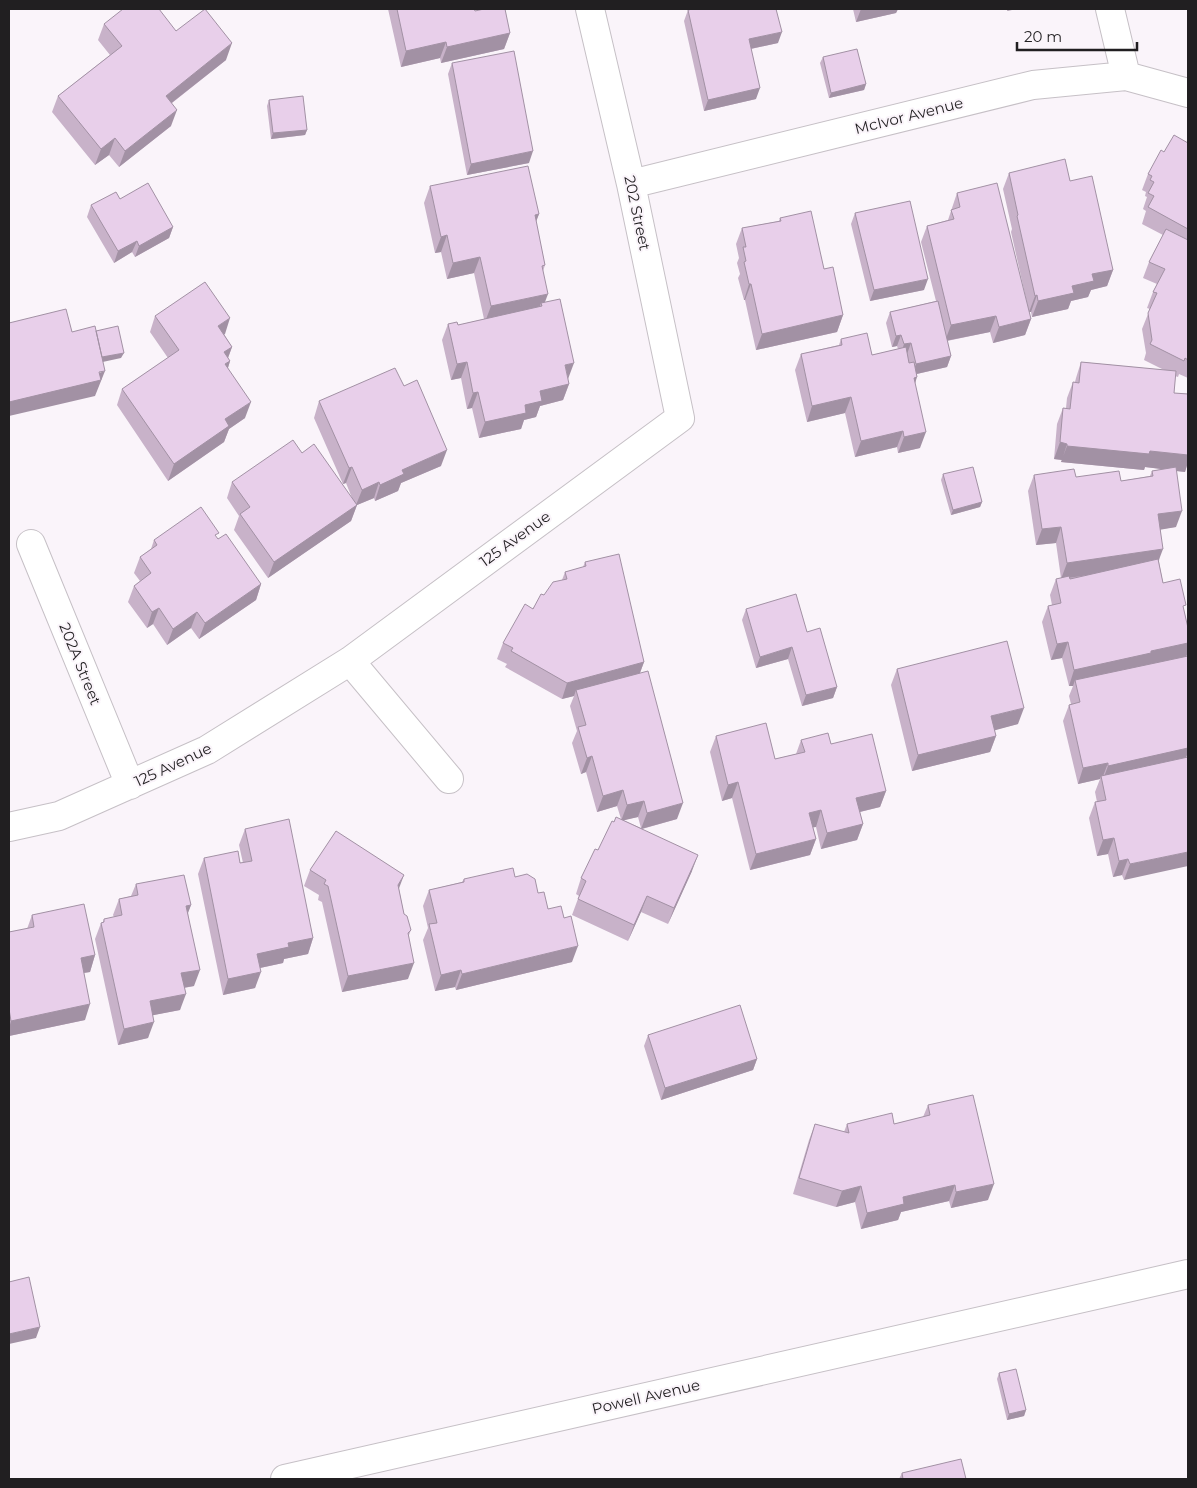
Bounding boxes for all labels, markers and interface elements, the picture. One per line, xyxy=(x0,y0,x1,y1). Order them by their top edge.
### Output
scale bar xyxy=(1017,20,1137,52)
text: 20 m xyxy=(1024,27,1062,46)
street label: McIvor Avenue xyxy=(853,93,965,138)
street label: 202 Street xyxy=(620,174,655,252)
street label: 125 Avenue xyxy=(476,507,554,571)
street label: 202A Street xyxy=(55,620,106,708)
street label: 125 Avenue xyxy=(131,738,214,791)
street label: Powell Avenue xyxy=(590,1375,702,1418)

